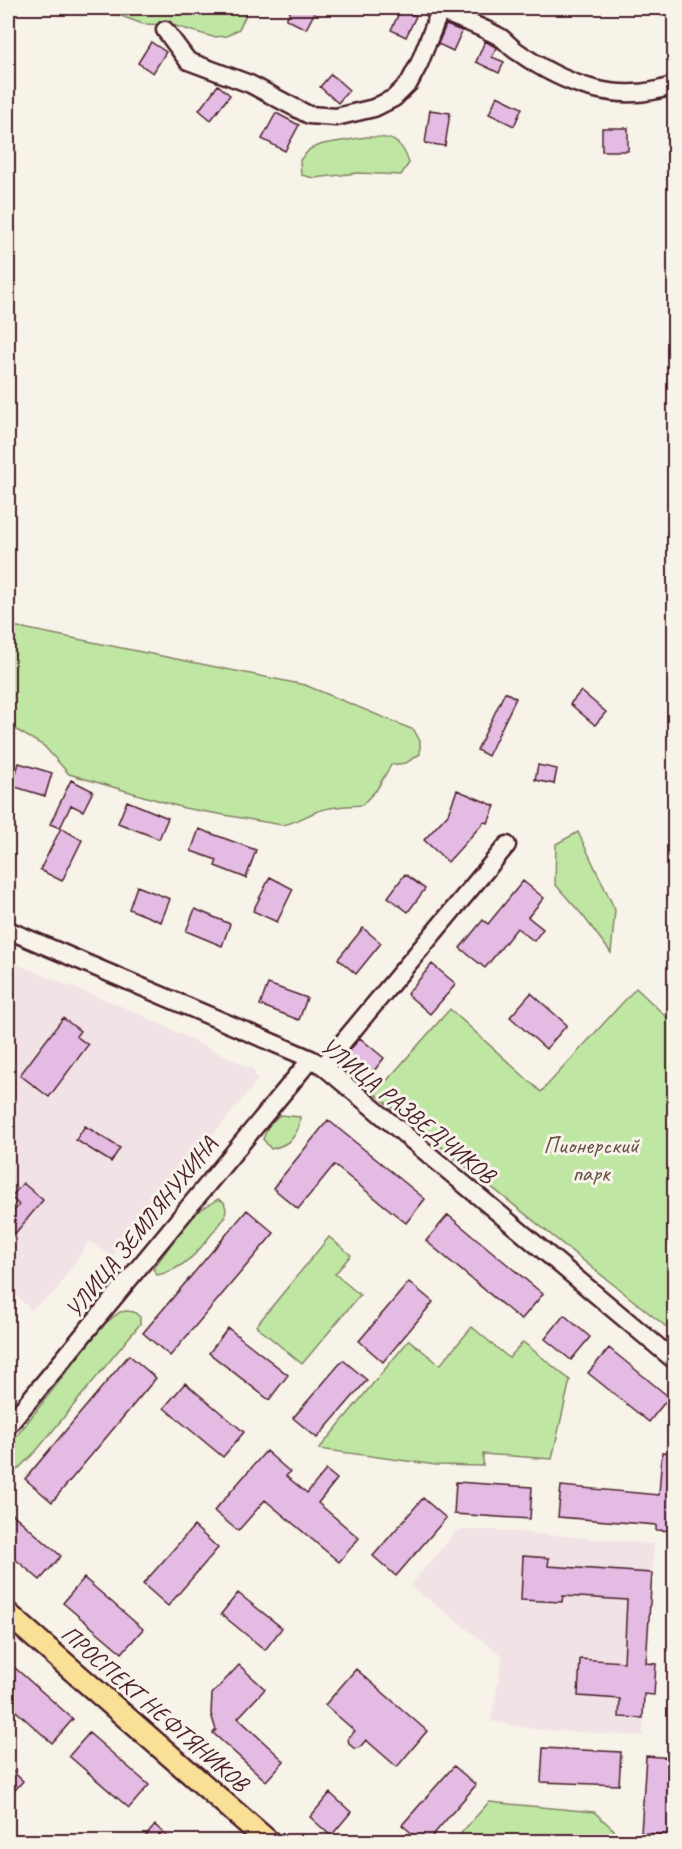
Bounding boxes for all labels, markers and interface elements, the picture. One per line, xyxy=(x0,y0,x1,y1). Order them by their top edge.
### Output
street label: УЛИЦА РАЗВЕДЧИКОВ xyxy=(315,1030,503,1191)
street label: УЛИЦА ЗЕМЛЯНУХИНА xyxy=(59,1129,224,1324)
park label: Пионерский парк xyxy=(543,1130,641,1188)
street label: ПРОСПЕКТ НЕФТЯНИКОВ xyxy=(55,1618,256,1799)

